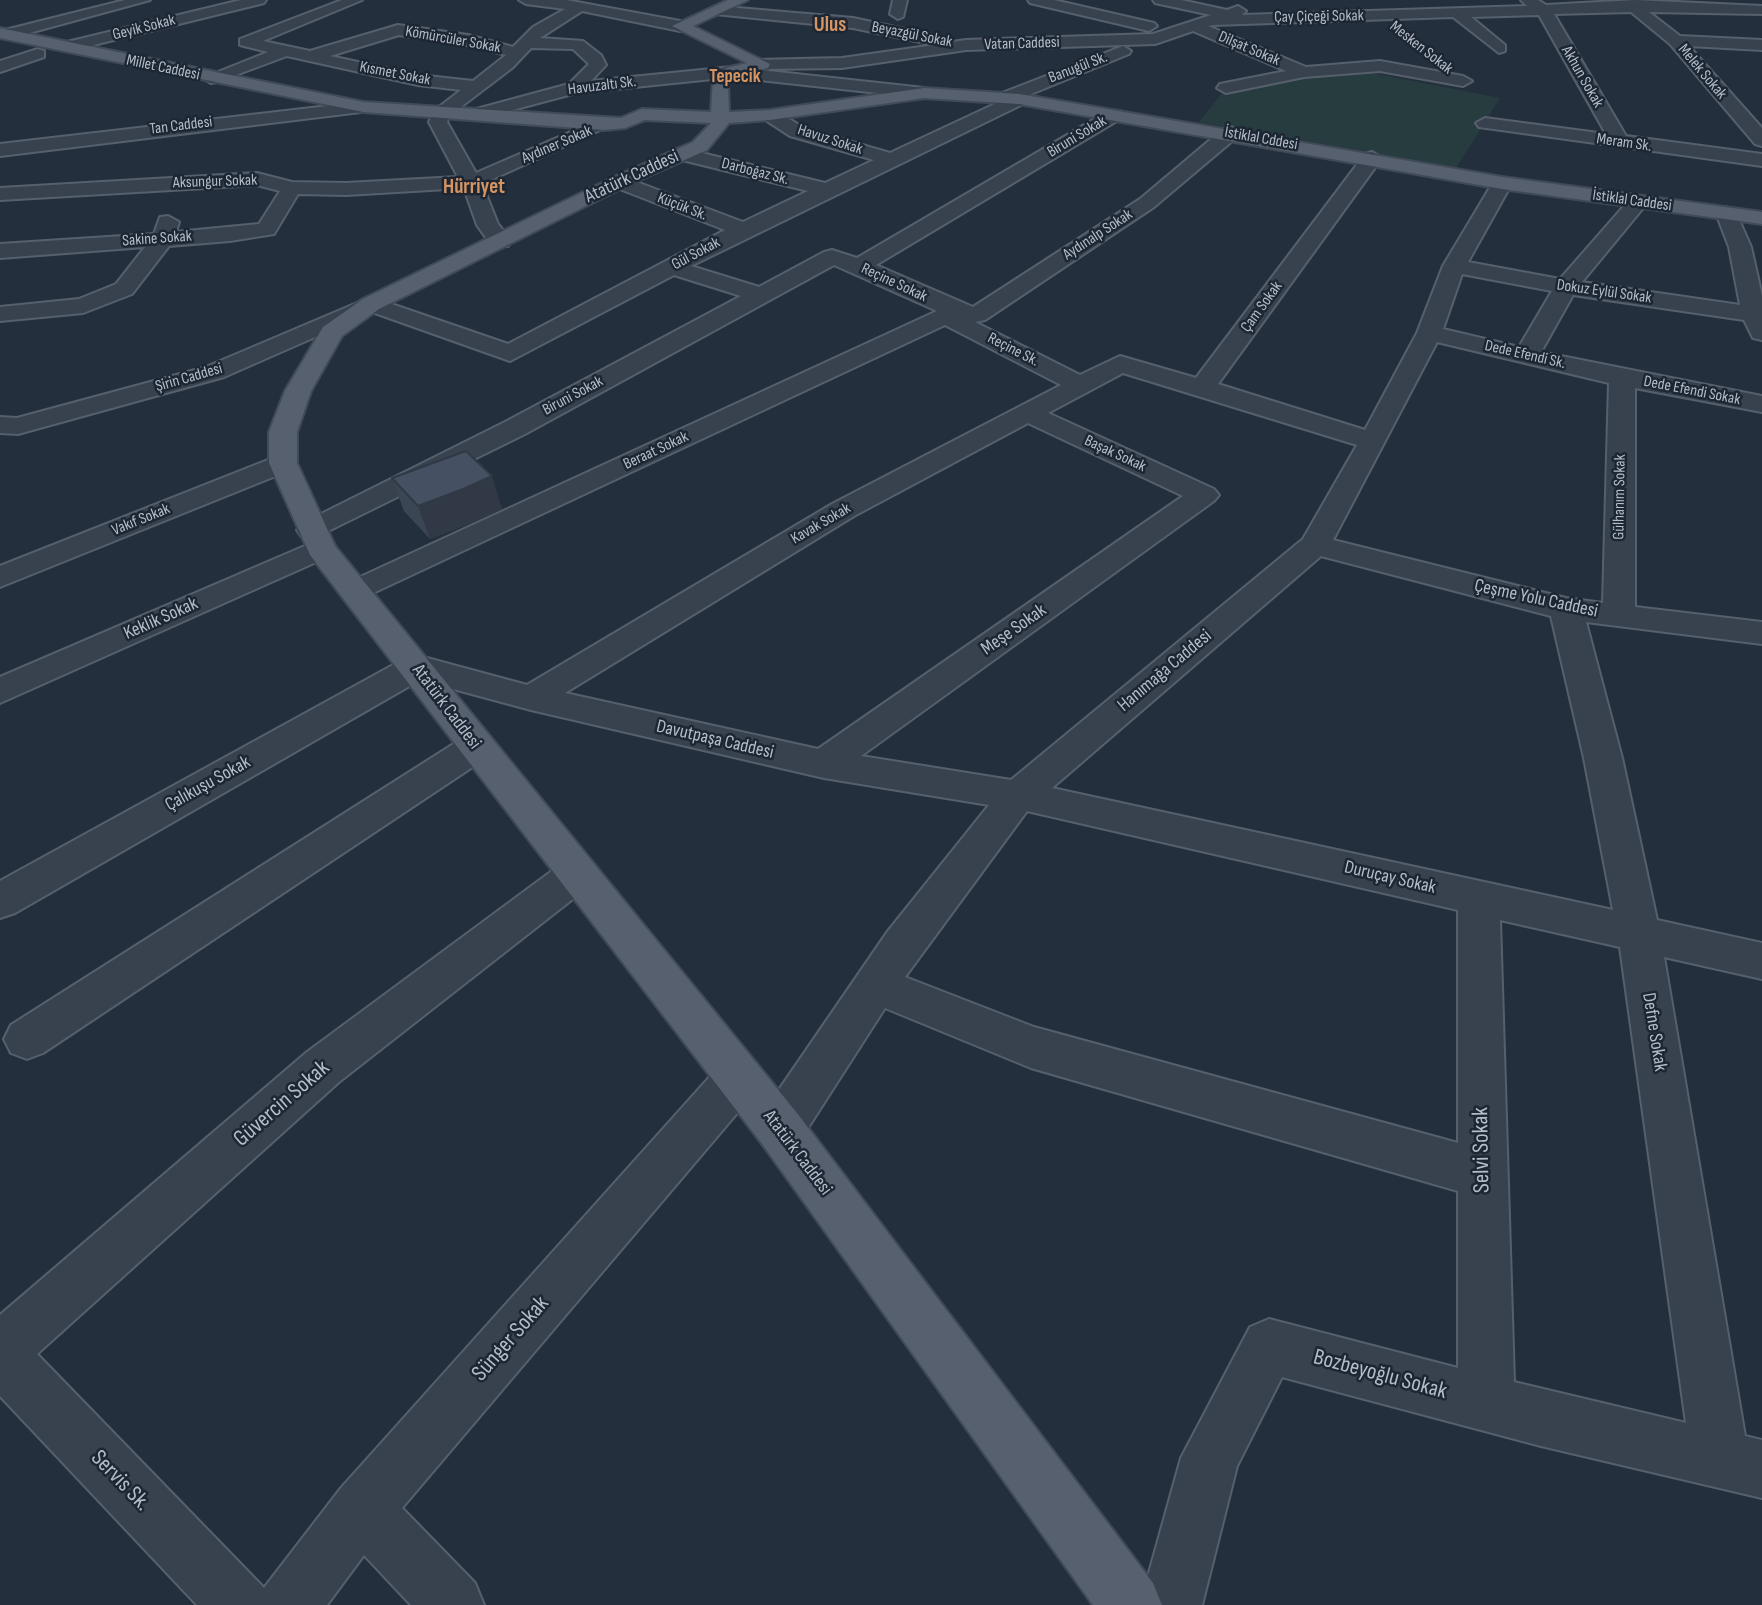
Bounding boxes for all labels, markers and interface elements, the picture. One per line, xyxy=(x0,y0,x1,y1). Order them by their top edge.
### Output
street label: Çay Çiçeği Sokak xyxy=(1274,7,1364,27)
street label: Geyik Sokak xyxy=(111,11,177,45)
district label: Ulus xyxy=(814,13,846,39)
street label: Mesken Sokak xyxy=(1385,17,1457,79)
street label: Beyazgül Sokak xyxy=(870,18,954,52)
street label: Kömürcüler Sokak xyxy=(404,22,502,58)
street label: Dilşat Sokak xyxy=(1215,27,1283,71)
street label: Vatan Caddesi xyxy=(984,33,1060,55)
street label: Melek Sokak xyxy=(1673,41,1731,103)
street label: Akhun Sokak xyxy=(1557,43,1607,111)
street label: Banugül Sk. xyxy=(1046,48,1110,88)
street label: Millet Caddesi xyxy=(125,51,201,85)
street label: Kısmet Sokak xyxy=(358,58,432,90)
district label: Tepecik xyxy=(709,66,761,88)
street label: Havuzaltı Sk. xyxy=(567,72,637,100)
street label: Biruni Sokak xyxy=(1044,112,1110,162)
street label: Tan Caddesi xyxy=(148,113,214,139)
street label: Havuz Sokak xyxy=(795,120,865,160)
street label: Aydıner Sokak xyxy=(519,122,595,168)
street label: İstiklal Cddesi xyxy=(1223,123,1299,155)
street label: Meram Sk. xyxy=(1595,130,1653,156)
street label: Atatürk Caddesi xyxy=(582,145,682,209)
street label: Darboğaz Sk. xyxy=(720,154,790,190)
street label: Aksungur Sokak xyxy=(173,171,257,193)
district label: Hürriyet xyxy=(443,175,505,201)
street label: İstiklal Caddesi xyxy=(1591,186,1673,216)
street label: Küçük Sk. xyxy=(655,189,709,225)
street label: Aydınalp Sokak xyxy=(1059,205,1137,265)
street label: Sakine Sokak xyxy=(122,227,192,251)
street label: Gül Sokak xyxy=(668,233,724,275)
street label: Reçine Sokak xyxy=(858,259,930,307)
street label: Dokuz Eylül Sokak xyxy=(1555,276,1653,308)
street label: Çam Sokak xyxy=(1237,278,1287,336)
street label: Reçine Sk. xyxy=(984,329,1042,371)
street label: Dede Efendi Sk. xyxy=(1483,336,1567,374)
street label: Şirin Caddesi xyxy=(153,359,225,397)
street label: Biruni Sokak xyxy=(540,372,606,420)
street label: Dede Efendi Sokak xyxy=(1642,372,1742,410)
street label: Beraat Sokak xyxy=(620,428,692,474)
street label: Başak Sokak xyxy=(1081,431,1149,477)
street label: Gülhanım Sokak xyxy=(1610,454,1630,540)
street label: Kavak Sokak xyxy=(788,499,854,549)
street label: Vakıf Sokak xyxy=(109,500,173,540)
street label: Çeşme Yolu Caddesi xyxy=(1472,575,1600,623)
street label: Keklik Sokak xyxy=(120,593,202,645)
street label: Meşe Sokak xyxy=(977,599,1051,661)
street label: Hanımağa Caddesi xyxy=(1113,625,1217,717)
street label: Atatürk Caddesi xyxy=(407,660,485,754)
street label: Davutpaşa Caddesi xyxy=(654,715,776,765)
street label: Çalıkuşu Sokak xyxy=(161,751,255,817)
street label: Duruçay Sokak xyxy=(1342,856,1438,900)
street label: Defne Sokak xyxy=(1637,991,1671,1073)
street label: Güvercin Sokak xyxy=(228,1055,336,1153)
street label: Atatürk Caddesi xyxy=(758,1106,836,1200)
street label: Selvi Sokak xyxy=(1467,1107,1497,1193)
street label: Sünger Sokak xyxy=(467,1291,555,1387)
street label: Bozbeyoğlu Sokak xyxy=(1310,1344,1450,1406)
street label: Servis Sk. xyxy=(84,1445,156,1517)

